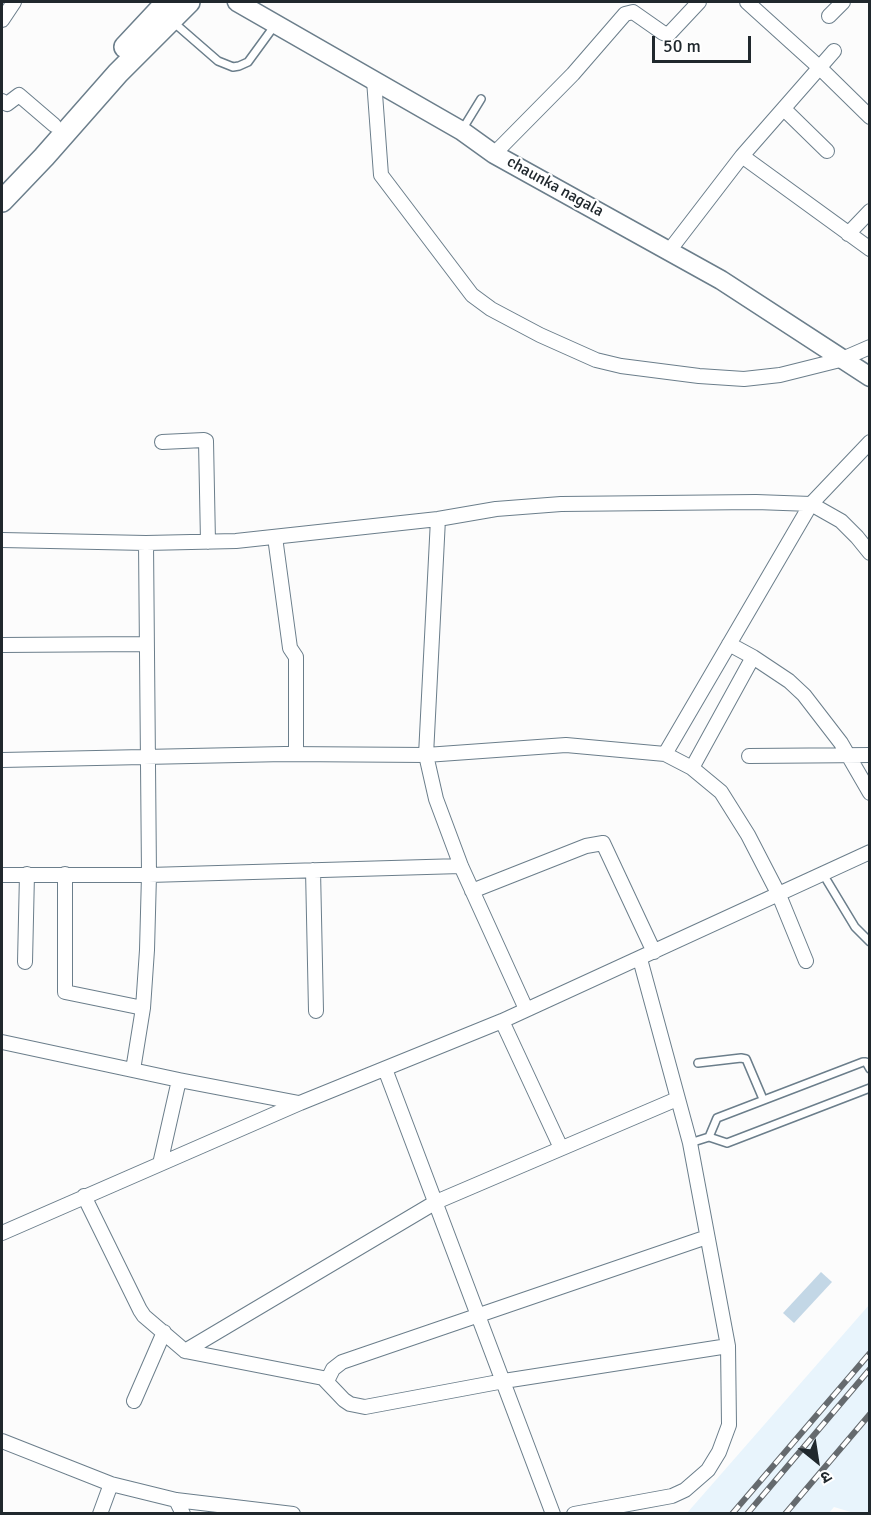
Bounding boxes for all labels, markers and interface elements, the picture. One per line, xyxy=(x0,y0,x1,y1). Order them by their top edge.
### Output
scale bar xyxy=(655,24,754,62)
text: 50 m xyxy=(663,35,701,57)
street label: chaunka nagala xyxy=(503,153,607,221)
north arrow xyxy=(787,1431,847,1491)
text: उ xyxy=(817,1466,835,1488)

